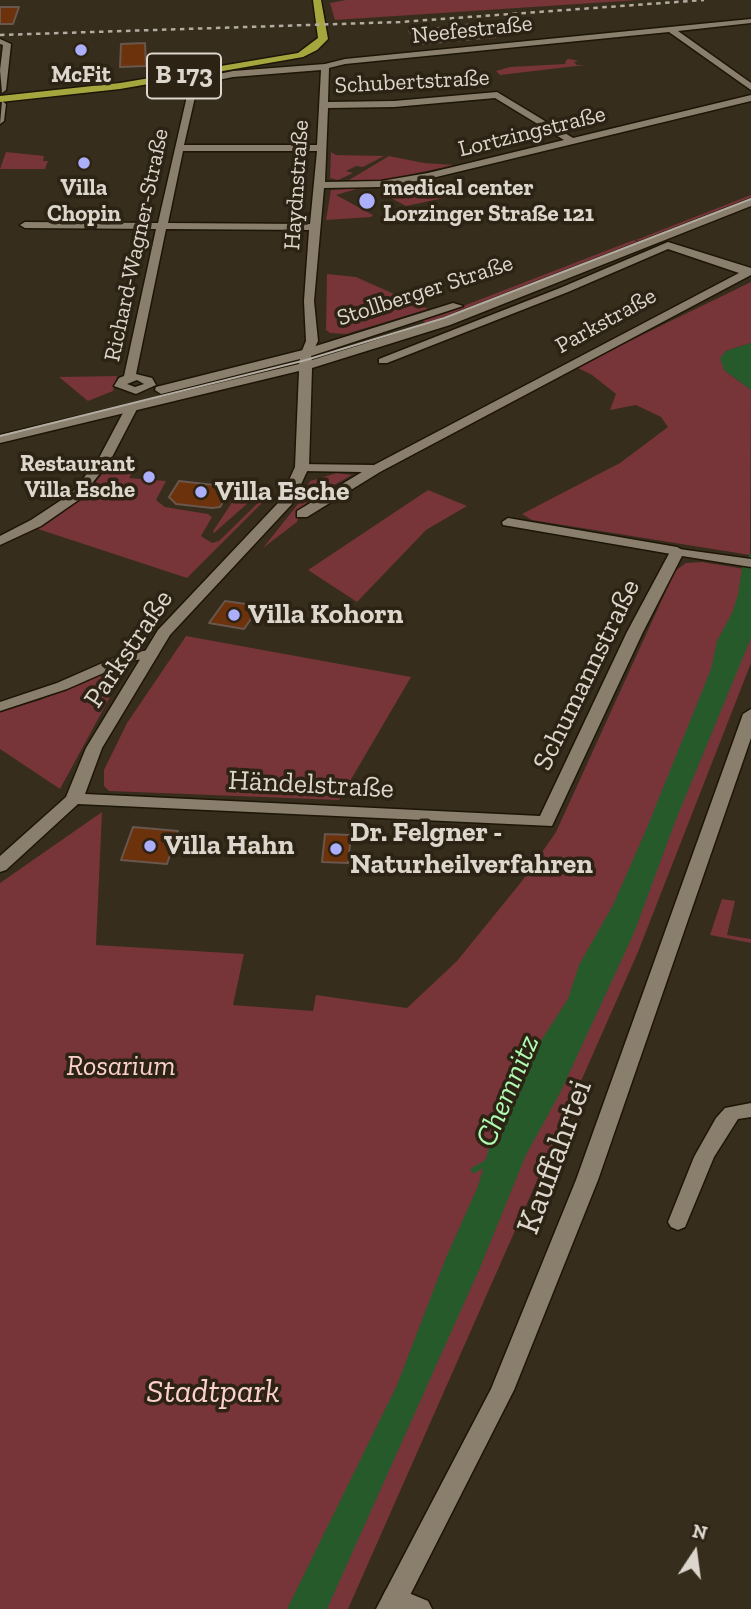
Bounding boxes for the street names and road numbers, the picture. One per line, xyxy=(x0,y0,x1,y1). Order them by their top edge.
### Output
street label: Neefestraße xyxy=(410,10,534,50)
road number: B 173 xyxy=(147,54,221,99)
street label: Schubertstraße xyxy=(334,64,490,100)
street label: Lortzingstraße xyxy=(456,100,608,164)
street label: Haydnstraße xyxy=(279,119,315,251)
street label: Richard-Wagner-Straße xyxy=(99,126,175,364)
street label: Stollberger Straße xyxy=(334,250,516,332)
street label: Parkstraße xyxy=(551,282,661,360)
street label: Schumannstraße xyxy=(526,574,648,776)
street label: Parkstraße xyxy=(77,584,181,714)
street label: Händelstraße xyxy=(227,764,395,806)
street label: Kauffahrtei xyxy=(509,1074,601,1240)

